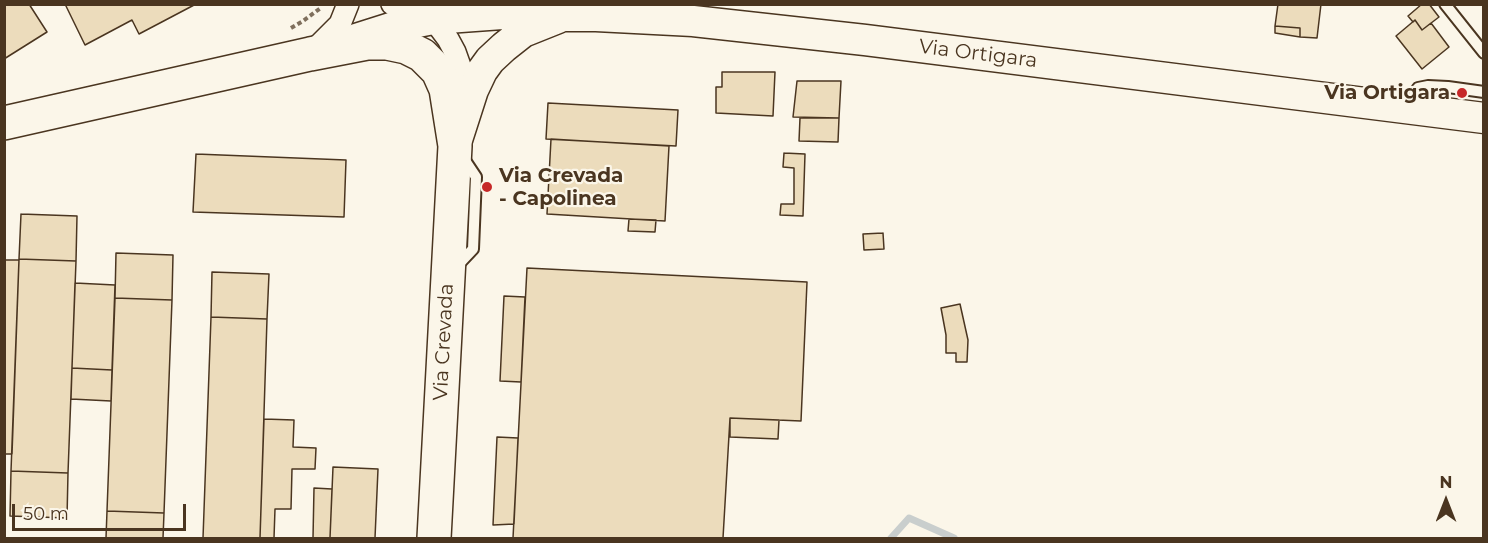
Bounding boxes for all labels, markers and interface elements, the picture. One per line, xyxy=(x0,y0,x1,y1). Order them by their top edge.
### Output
street label: Via Ortigara xyxy=(917,35,1039,73)
place label: Via Ortigara xyxy=(1324,81,1450,105)
marker: Via Ortigara xyxy=(1455,86,1469,100)
place label: Via Crevada - Capolinea xyxy=(499,164,623,211)
marker: Via Crevada - Capolinea xyxy=(480,180,494,194)
street label: Via Crevada xyxy=(429,283,459,401)
north arrow xyxy=(1416,471,1476,531)
text: N xyxy=(1440,473,1452,492)
scale bar xyxy=(15,492,189,530)
text: 50 m xyxy=(23,503,69,525)

